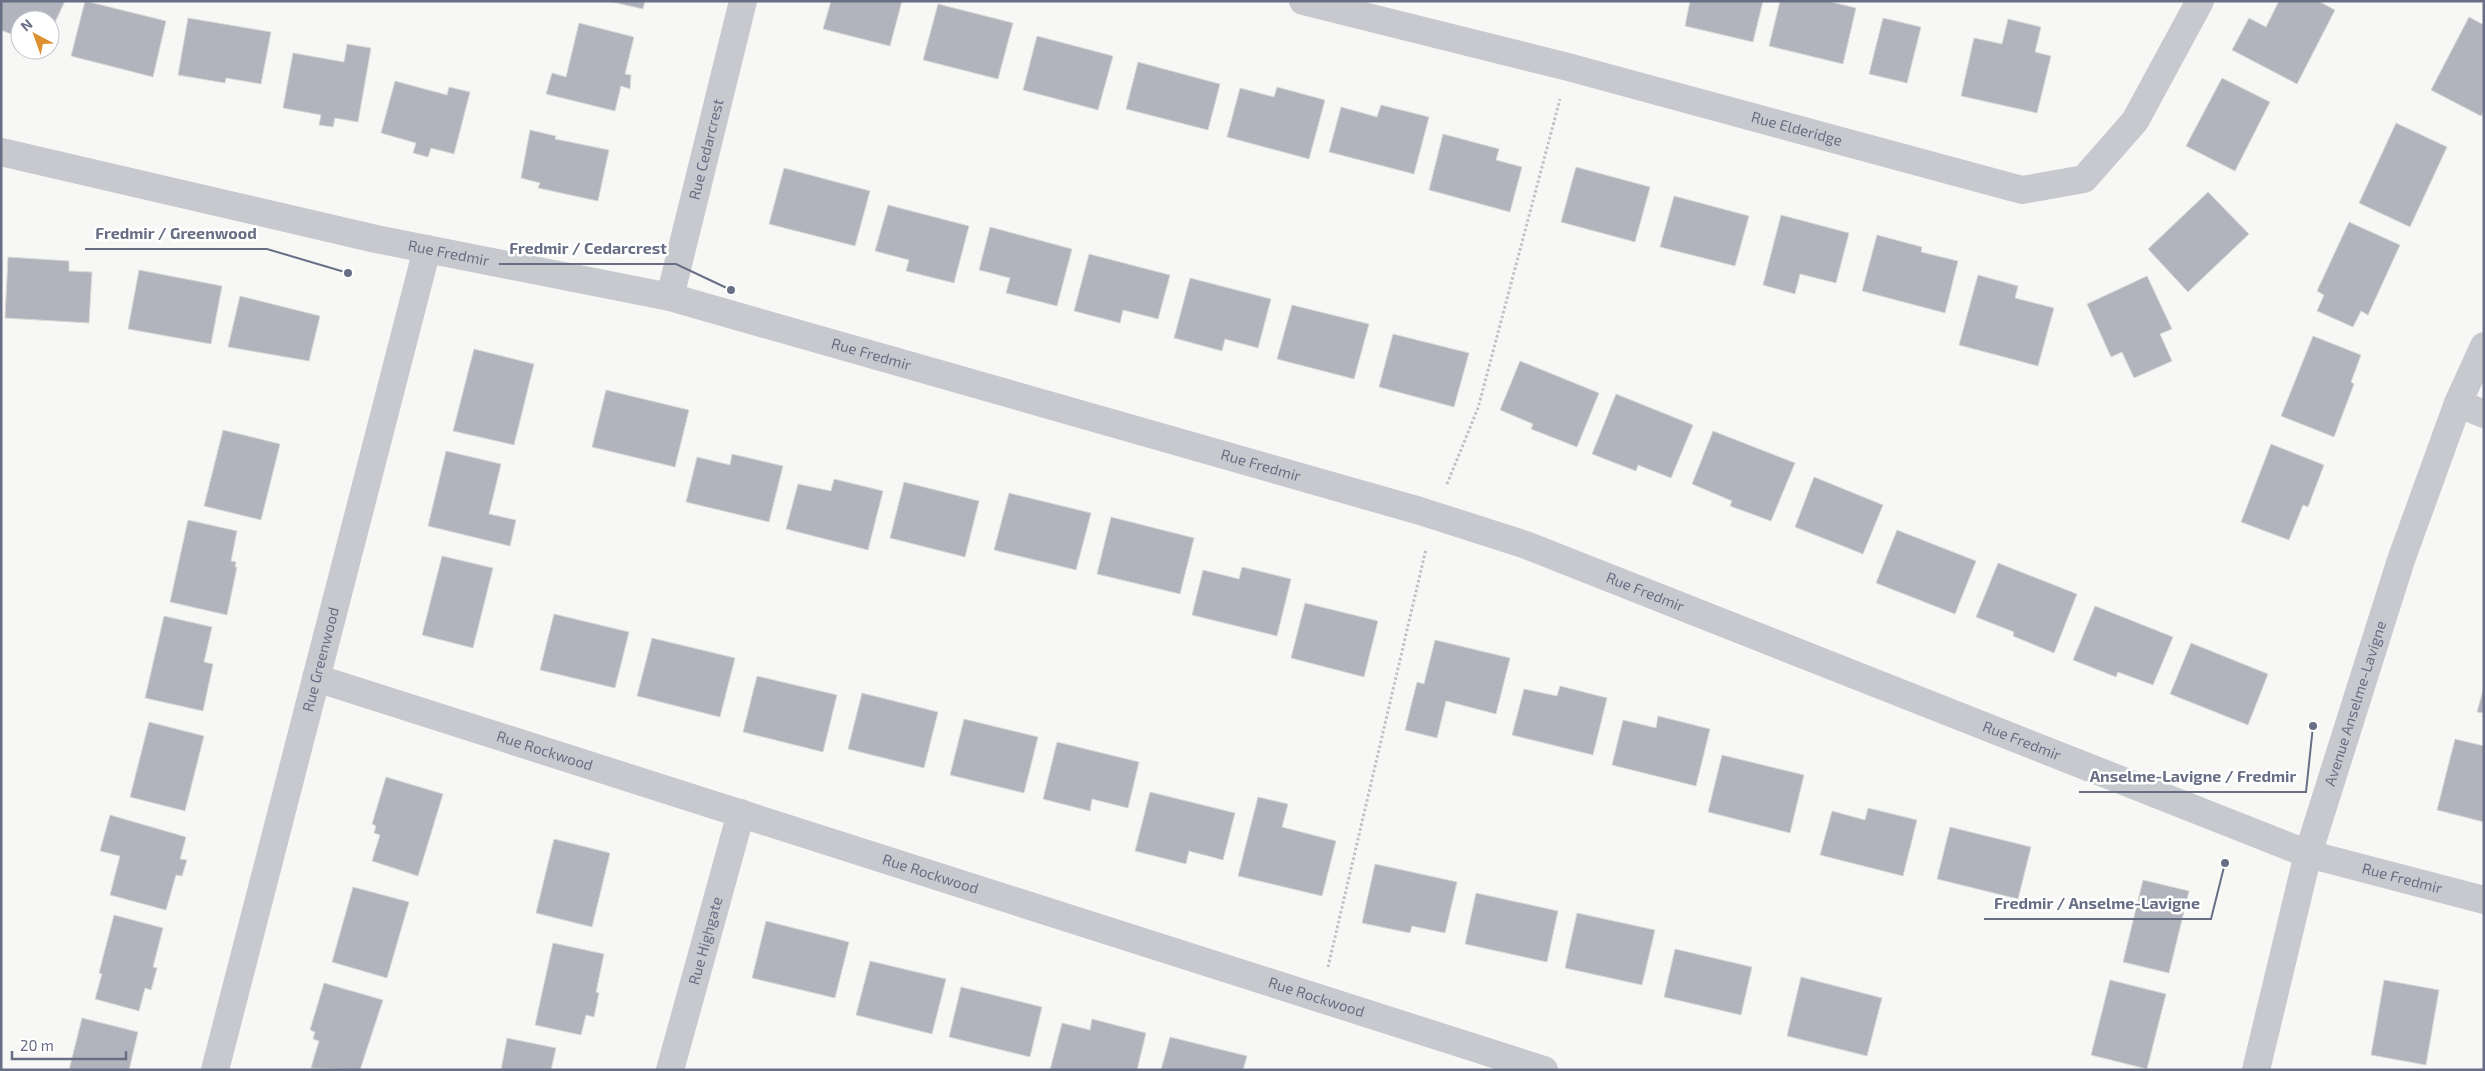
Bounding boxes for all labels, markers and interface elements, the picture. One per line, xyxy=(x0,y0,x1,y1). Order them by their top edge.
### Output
north arrow xyxy=(10,10,60,60)
text: N xyxy=(17,15,36,35)
street label: Rue Cedarcrest xyxy=(684,97,727,201)
street label: Rue Elderidge xyxy=(1749,107,1844,149)
callout: Fredmir / Greenwood xyxy=(85,218,267,249)
text: Fredmir / Greenwood xyxy=(95,223,257,242)
callout: Fredmir / Cedarcrest xyxy=(499,233,676,264)
street label: Rue Fredmir xyxy=(407,236,491,269)
text: Fredmir / Cedarcrest xyxy=(509,238,667,257)
street label: Rue Fredmir xyxy=(829,334,914,373)
street label: Rue Fredmir xyxy=(1219,445,1303,485)
street label: Rue Fredmir xyxy=(1604,568,1687,615)
street label: Rue Greenwood xyxy=(298,605,342,713)
street label: Avenue Anselme-Lavigne xyxy=(2320,618,2389,788)
street label: Rue Fredmir xyxy=(1981,716,2064,764)
street label: Rue Rockwood xyxy=(495,726,595,774)
callout: Anselme-Lavigne / Fredmir xyxy=(2079,761,2306,792)
text: Anselme-Lavigne / Fredmir xyxy=(2090,766,2297,785)
street label: Rue Rockwood xyxy=(880,849,981,897)
street label: Rue Fredmir xyxy=(2360,858,2445,897)
callout: Fredmir / Anselme-Lavigne xyxy=(1984,888,2211,919)
text: Fredmir / Anselme-Lavigne xyxy=(1994,893,2200,912)
street label: Rue Highgate xyxy=(684,895,725,987)
street label: Rue Rockwood xyxy=(1266,973,1367,1020)
scale bar xyxy=(12,1028,126,1060)
text: 20 m xyxy=(20,1036,54,1054)

